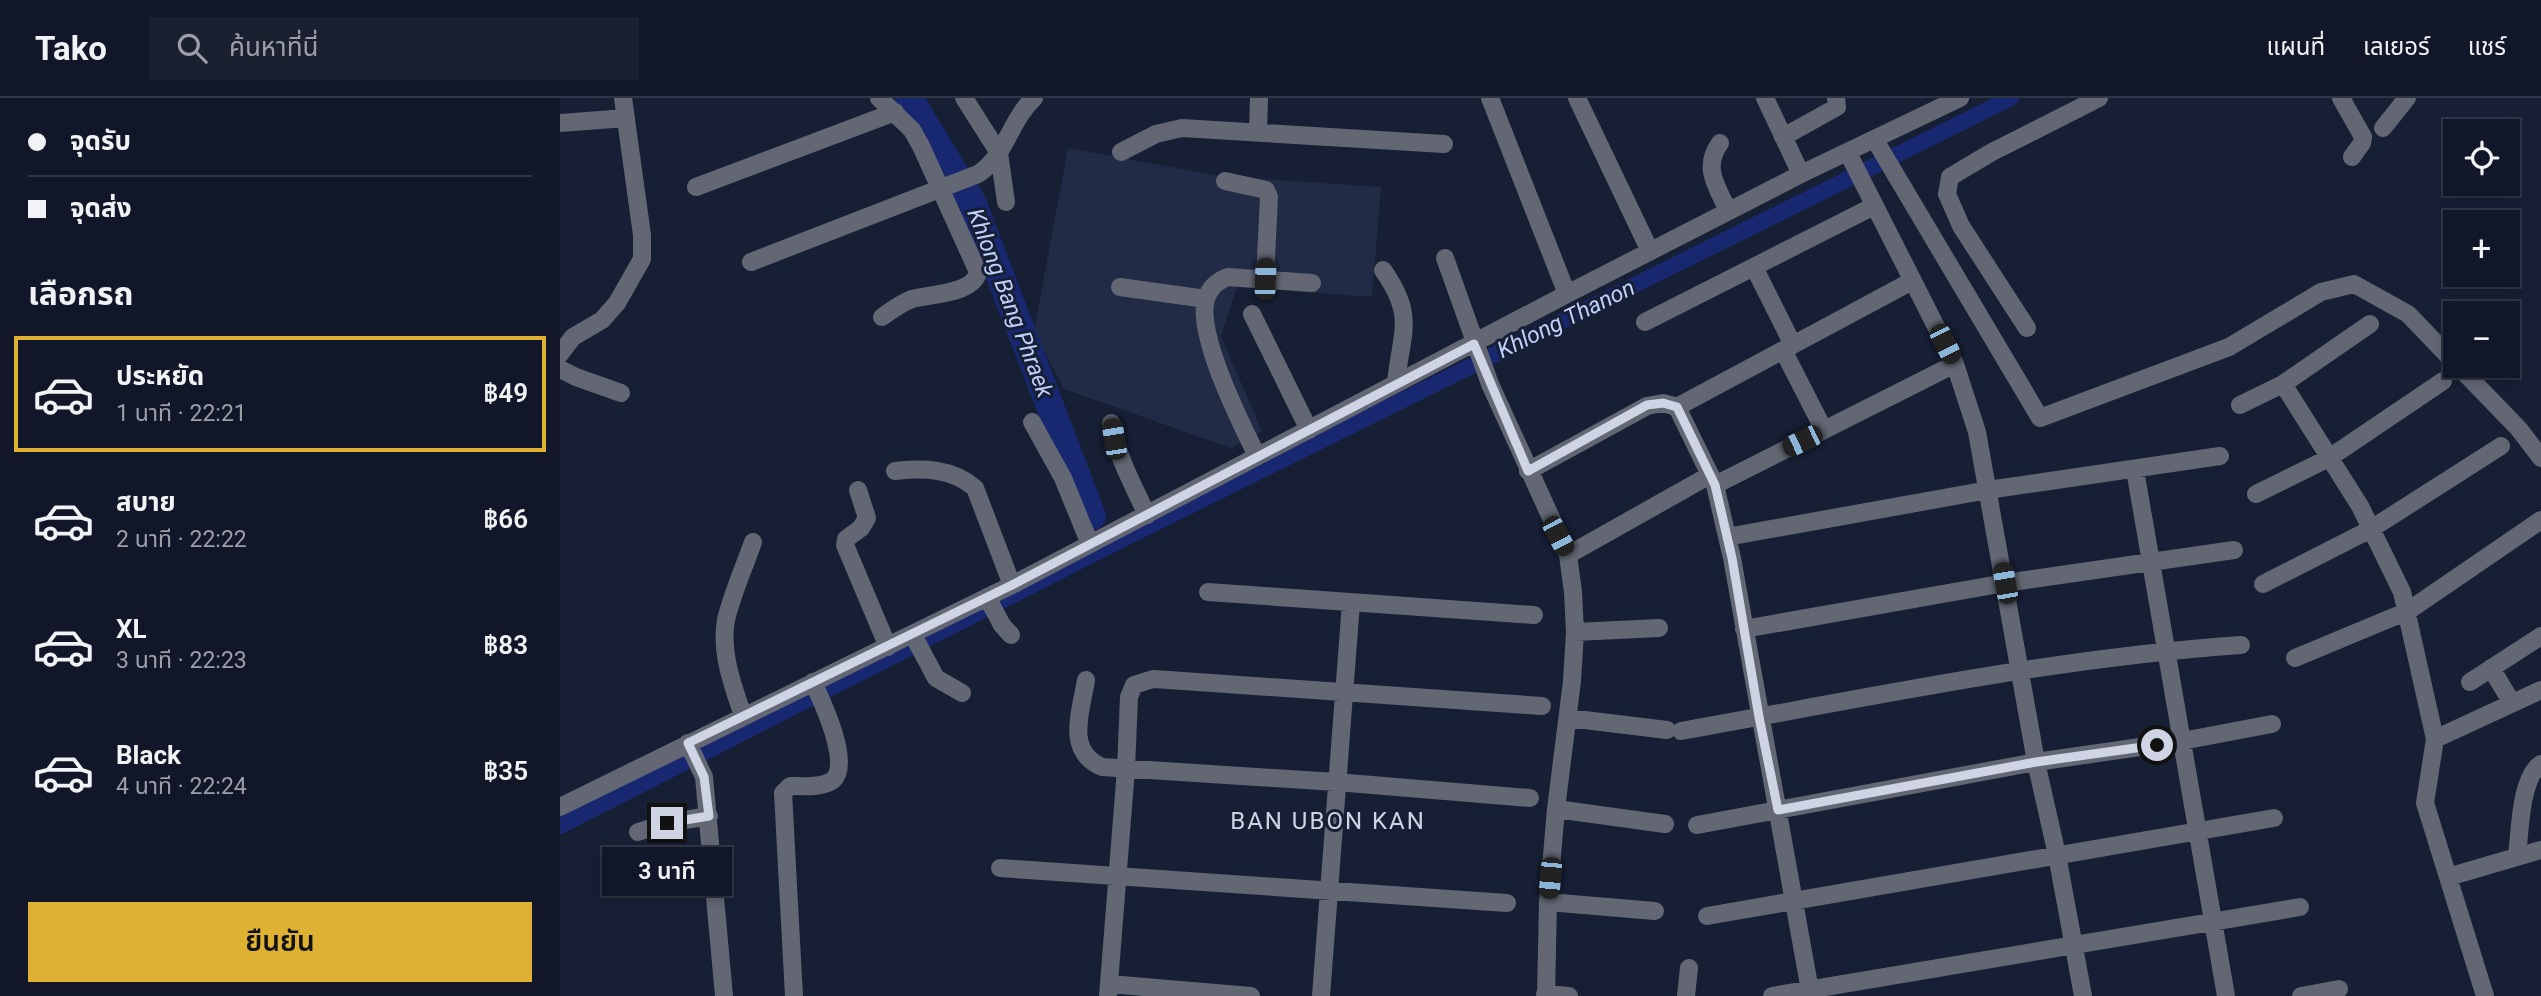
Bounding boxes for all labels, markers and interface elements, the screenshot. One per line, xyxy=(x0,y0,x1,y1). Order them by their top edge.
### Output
search box xyxy=(149,17,639,80)
text: Tako xyxy=(35,29,107,68)
icon: search xyxy=(173,29,211,67)
text: ค้นหาที่นี่ xyxy=(229,32,318,62)
text: แผนที่ xyxy=(2267,33,2325,61)
text: เลเยอร์ xyxy=(2363,33,2430,61)
text: แชร์ xyxy=(2468,33,2506,61)
map controls xyxy=(2443,119,2520,378)
button: locate xyxy=(2443,119,2520,196)
text: จุดรับ xyxy=(70,126,131,156)
text: จุดส่ง xyxy=(70,193,132,223)
water label: Khlong Bang Phraek xyxy=(962,205,1059,402)
button: + xyxy=(2443,210,2520,287)
car xyxy=(1254,258,1277,300)
water label: Khlong Thanon xyxy=(1493,274,1639,364)
text: เลือกรถ xyxy=(28,275,133,313)
button: − xyxy=(2443,301,2520,378)
car xyxy=(1927,321,1964,367)
text: ประหยัด xyxy=(116,361,204,391)
icon: car xyxy=(32,363,95,426)
text: ฿49 xyxy=(483,378,528,408)
text: 1 นาที · 22:21 xyxy=(116,400,247,427)
car xyxy=(1101,417,1128,461)
car xyxy=(1779,422,1826,460)
text: สบาย xyxy=(116,487,176,517)
icon: car xyxy=(32,489,95,552)
text: ฿66 xyxy=(483,504,528,534)
car xyxy=(1539,513,1578,559)
text: 2 นาที · 22:22 xyxy=(116,526,247,553)
car xyxy=(1992,560,2019,606)
text: XL xyxy=(116,614,147,644)
icon: car xyxy=(32,615,95,678)
text: ฿83 xyxy=(483,630,528,660)
text: 3 นาที · 22:23 xyxy=(116,647,247,674)
route start xyxy=(2141,729,2173,761)
text: Black xyxy=(116,740,181,770)
icon: car xyxy=(32,741,95,804)
text: ฿35 xyxy=(483,756,528,786)
text: 4 นาที · 22:24 xyxy=(116,773,247,800)
route end xyxy=(651,807,683,839)
district label: BAN UBON KAN xyxy=(1230,807,1426,835)
callout: 3 นาที xyxy=(602,848,732,896)
car xyxy=(1538,856,1563,900)
text: 3 นาที xyxy=(638,858,696,885)
button: ยืนยัน xyxy=(28,902,532,982)

